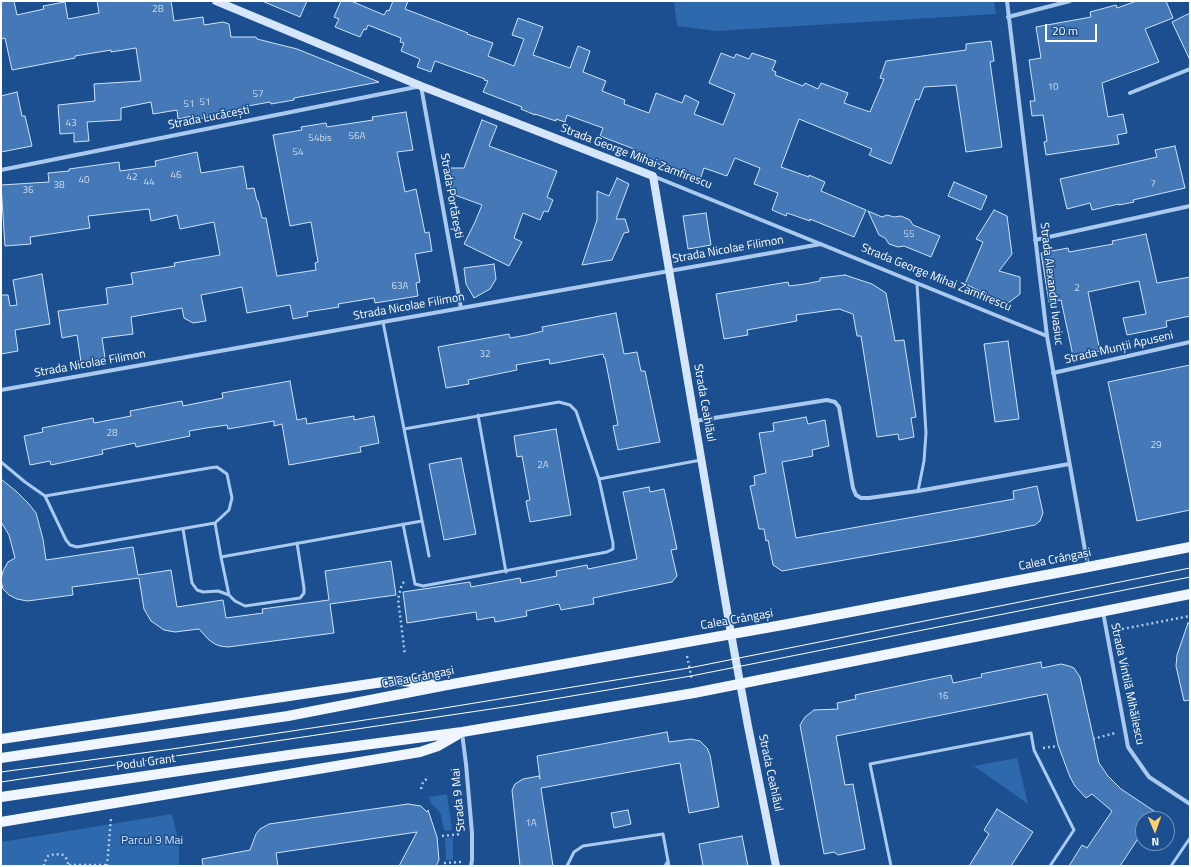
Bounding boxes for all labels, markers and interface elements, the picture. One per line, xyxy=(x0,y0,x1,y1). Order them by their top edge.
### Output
house number: 2B xyxy=(152,4,164,16)
scale bar xyxy=(1047,16,1099,42)
text: 20 m xyxy=(1052,21,1078,40)
house number: 10 xyxy=(1047,82,1059,94)
house number: 57 xyxy=(252,89,264,101)
house number: 51 xyxy=(199,97,211,109)
house number: 51 xyxy=(183,99,195,111)
street label: Strada Lucăcești xyxy=(167,103,251,133)
house number: 43 xyxy=(65,118,77,130)
street label: Strada George Mihai Zamfirescu xyxy=(558,121,714,193)
house number: 56A xyxy=(348,131,366,143)
house number: 54bis xyxy=(308,133,332,145)
house number: 54 xyxy=(292,147,304,159)
street label: Strada Portărești xyxy=(436,152,466,240)
house number: 46 xyxy=(170,170,182,182)
house number: 42 xyxy=(126,172,138,184)
house number: 40 xyxy=(78,175,90,187)
house number: 44 xyxy=(143,177,155,189)
house number: 7 xyxy=(1150,179,1156,191)
house number: 38 xyxy=(53,180,65,192)
house number: 36 xyxy=(22,185,34,197)
street label: Strada Alexandru Ivasiuc xyxy=(1036,222,1066,346)
house number: 55 xyxy=(903,229,915,241)
street label: Strada Nicolae Filimon xyxy=(671,233,785,267)
street label: Strada George Mihai Zamfirescu xyxy=(859,241,1013,315)
house number: 63A xyxy=(391,281,409,293)
house number: 2 xyxy=(1074,283,1080,295)
street label: Strada Nicolae Filimon xyxy=(352,290,466,324)
street label: Strada Munții Apuseni xyxy=(1063,328,1175,368)
street label: Strada Nicolae Filimon xyxy=(33,347,147,381)
house number: 32 xyxy=(479,349,491,361)
street label: Strada Ceahlăul xyxy=(690,363,718,443)
house number: 28 xyxy=(106,428,118,440)
house number: 29 xyxy=(1150,440,1162,452)
house number: 2A xyxy=(537,460,549,472)
street label: Calea Crângași xyxy=(1018,546,1092,574)
street label: Calea Crângași xyxy=(700,607,774,633)
street label: Strada Vintilă Mihăilescu xyxy=(1107,622,1147,746)
street label: Calea Crângași xyxy=(381,664,455,692)
house number: 16 xyxy=(937,691,949,703)
street label: Strada Ceahlăul xyxy=(755,733,785,813)
street label: Podul Grant xyxy=(115,752,177,774)
street label: Strada 9 Mai xyxy=(449,768,469,832)
north arrow xyxy=(1135,811,1175,851)
house number: 1A xyxy=(525,818,537,830)
park label: Parcul 9 Mai xyxy=(121,834,183,848)
text: N xyxy=(1151,834,1159,850)

